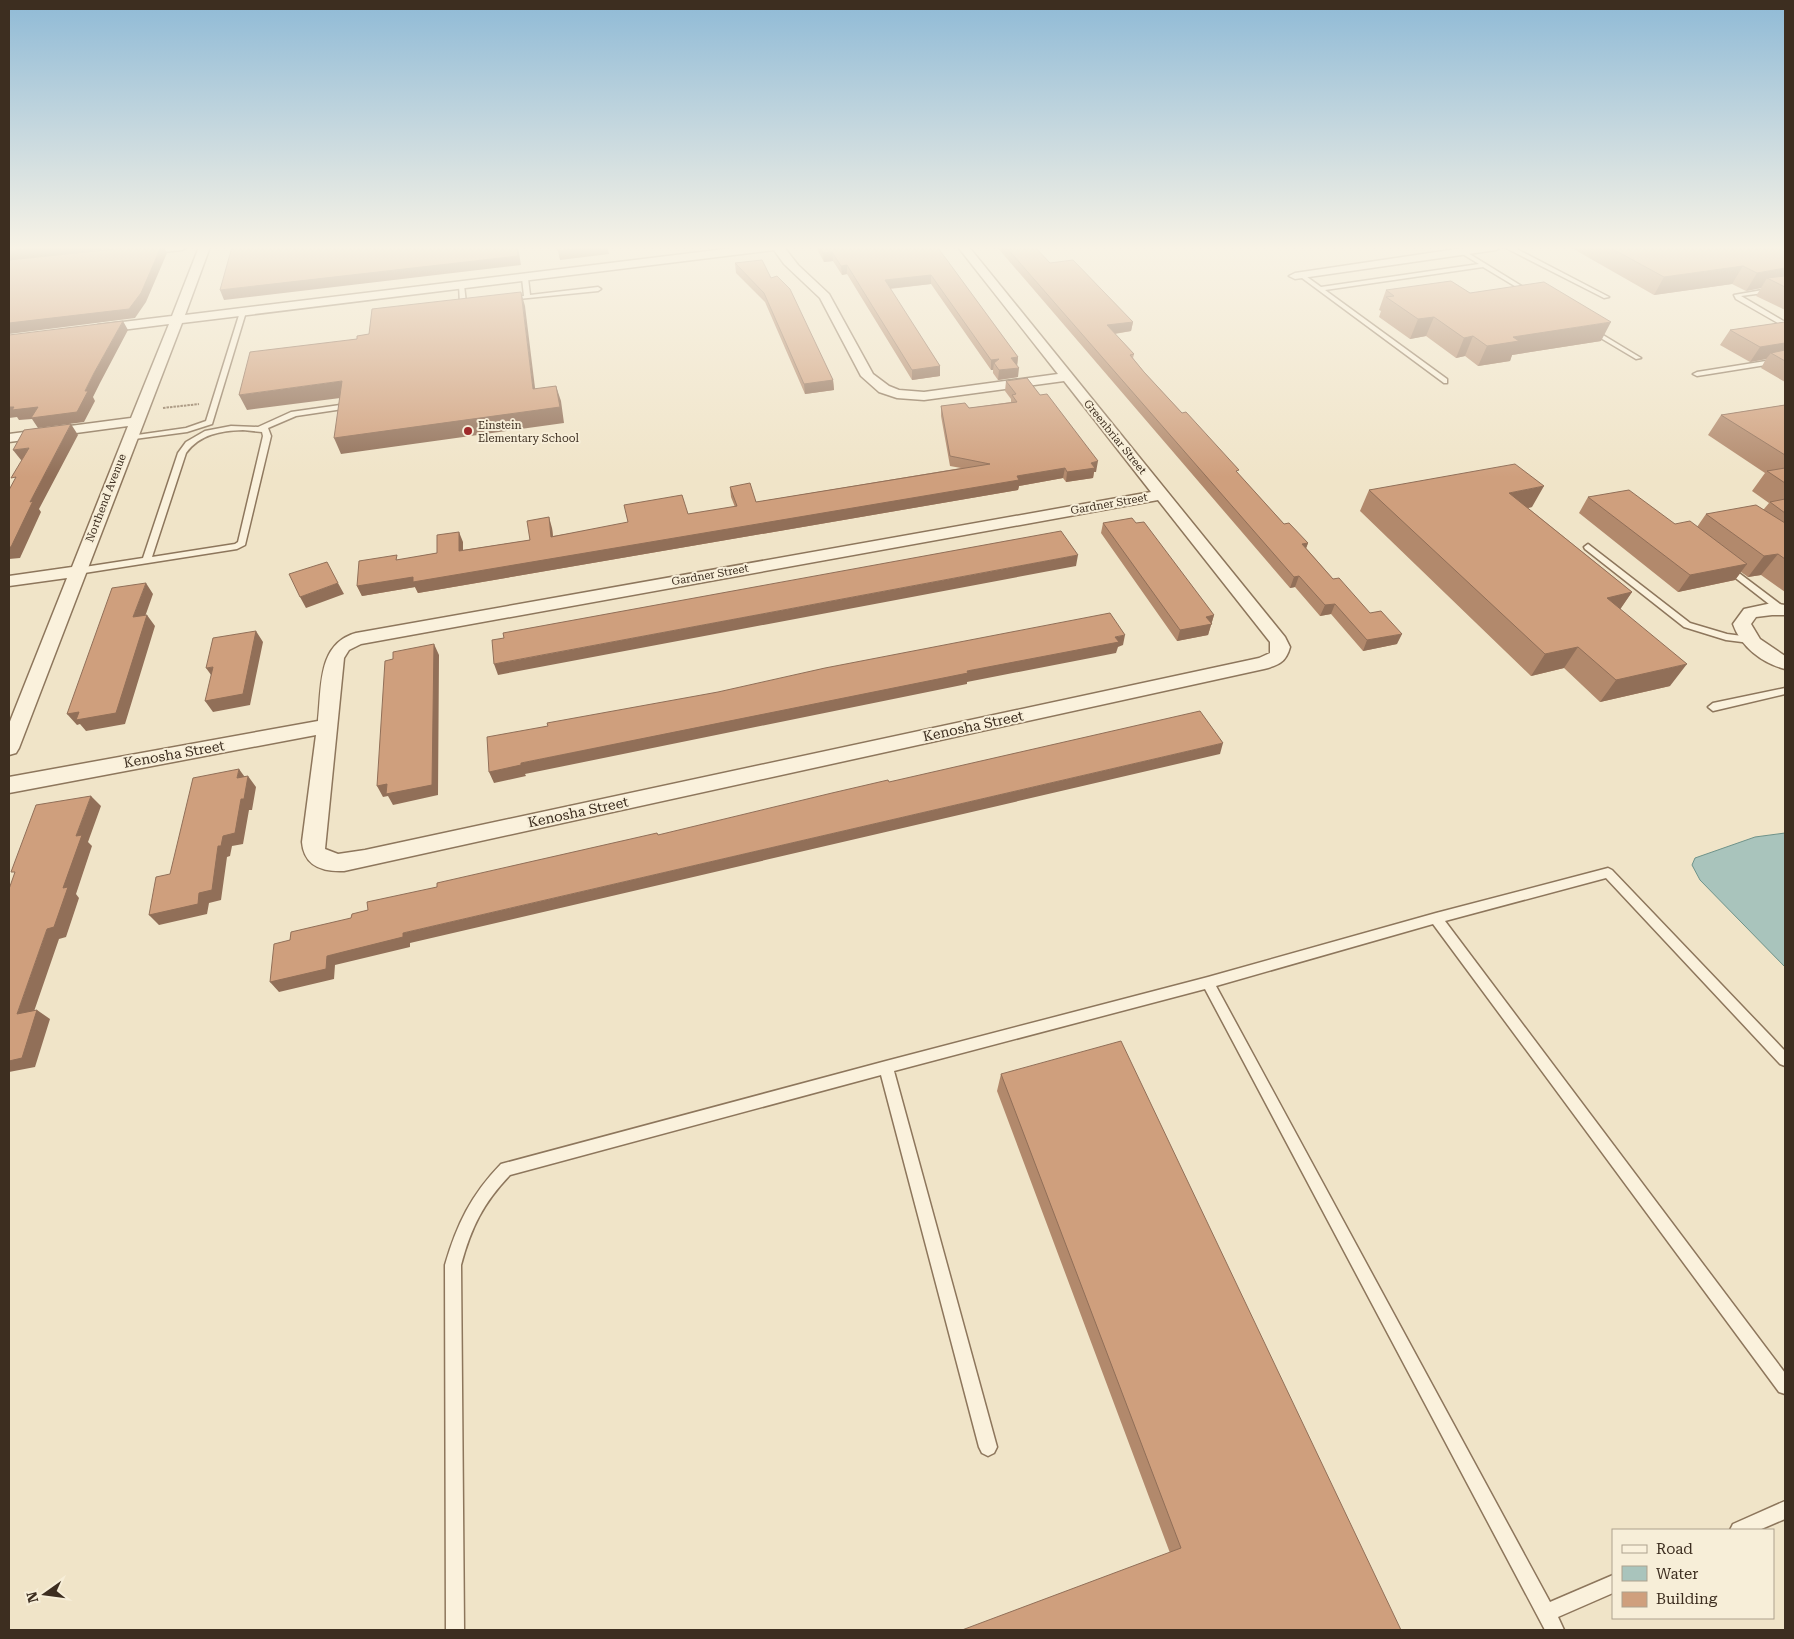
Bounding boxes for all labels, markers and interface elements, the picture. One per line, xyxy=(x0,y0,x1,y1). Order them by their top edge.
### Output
street label: Greenbriar Street xyxy=(1081,397,1149,477)
place label: Einstein Elementary School xyxy=(478,419,579,445)
marker: Einstein Elementary School xyxy=(462,425,474,437)
street label: Northend Avenue xyxy=(83,452,129,544)
street label: Gardner Street xyxy=(1069,491,1149,517)
street label: Gardner Street xyxy=(670,562,750,588)
street label: Kenosha Street xyxy=(921,708,1025,744)
street label: Kenosha Street xyxy=(122,737,226,771)
street label: Kenosha Street xyxy=(526,794,630,830)
legend xyxy=(1612,1529,1774,1619)
text: Road xyxy=(1656,1540,1693,1558)
text: Water xyxy=(1656,1565,1698,1583)
north arrow xyxy=(20,1569,70,1619)
text: N xyxy=(23,1590,41,1604)
text: Building xyxy=(1656,1590,1718,1608)

